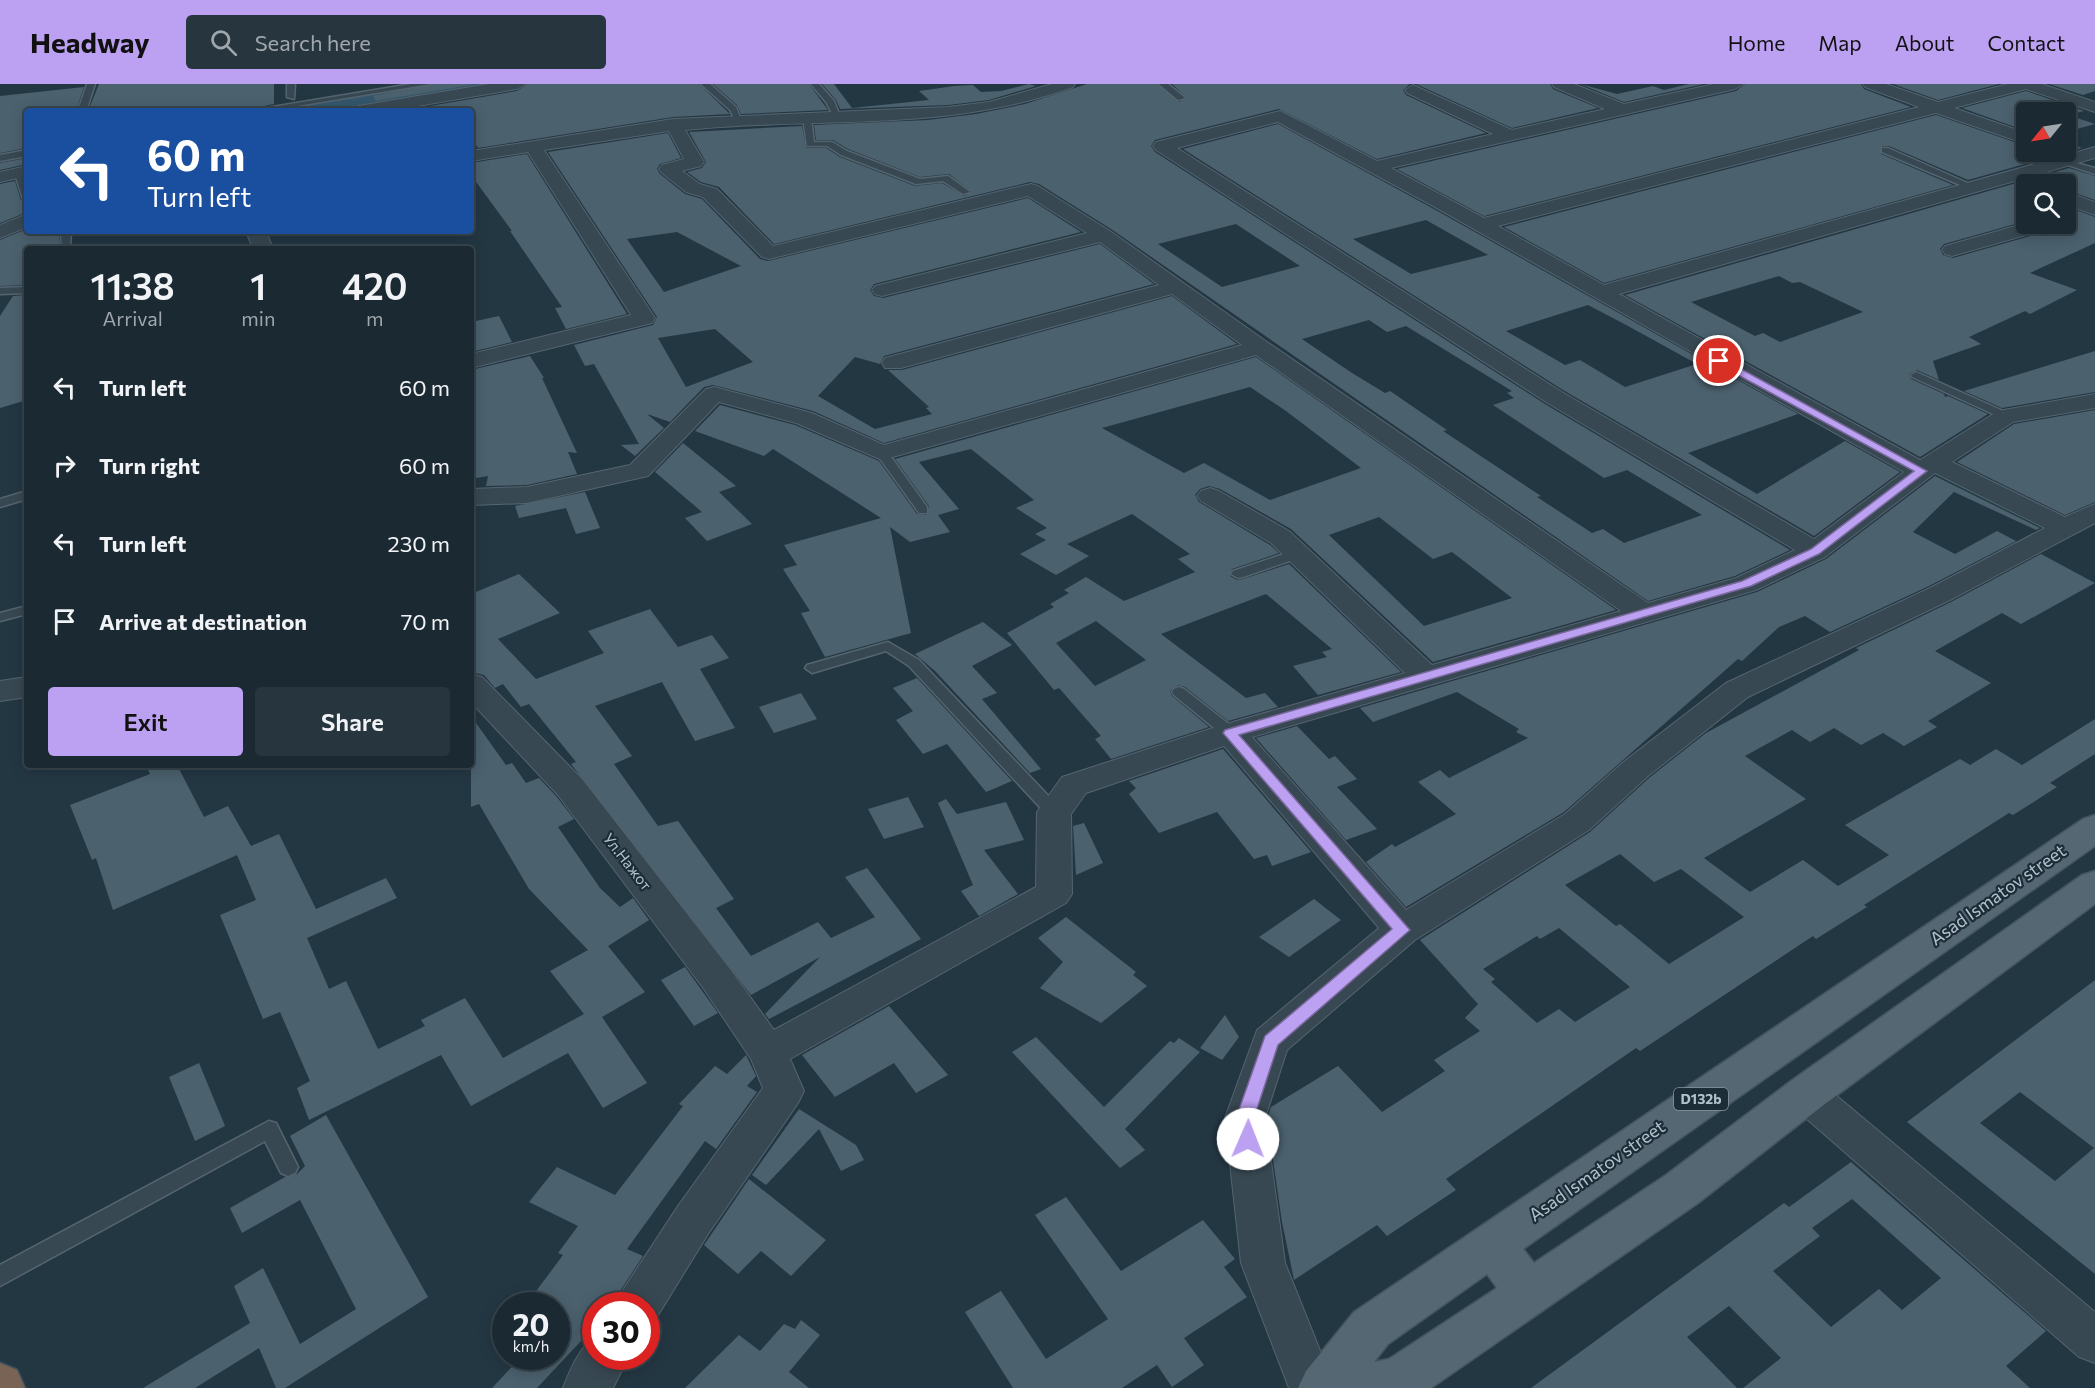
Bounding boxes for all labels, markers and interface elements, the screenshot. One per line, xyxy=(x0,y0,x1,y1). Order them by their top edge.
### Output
search box xyxy=(186,15,606,69)
text: Headway xyxy=(30,25,150,59)
icon: search xyxy=(207,26,240,59)
text: Search here xyxy=(255,29,371,56)
text: Home xyxy=(1728,30,1785,55)
text: Map xyxy=(1818,30,1862,55)
text: About xyxy=(1895,30,1954,55)
text: Contact xyxy=(1987,30,2065,55)
north arrow xyxy=(2016,102,2076,162)
map controls xyxy=(2016,102,2076,234)
text: 60 m xyxy=(147,128,246,180)
icon: left xyxy=(48,132,126,210)
button: search xyxy=(2016,174,2076,234)
text: Turn left xyxy=(147,180,251,213)
text: 11:38 xyxy=(91,263,175,307)
text: 1 xyxy=(250,263,266,307)
text: 420 xyxy=(342,263,407,307)
text: Arrival xyxy=(102,306,163,330)
text: min xyxy=(241,306,275,330)
text: m xyxy=(366,306,383,330)
pin xyxy=(1693,335,1744,386)
icon: arrive xyxy=(1702,344,1735,377)
icon: left xyxy=(48,371,81,404)
text: Turn left xyxy=(99,374,186,401)
text: 60 m xyxy=(399,374,450,401)
icon: right xyxy=(48,449,81,482)
text: Turn right xyxy=(99,452,200,479)
text: 60 m xyxy=(399,452,450,479)
icon: left xyxy=(48,527,81,560)
text: Turn left xyxy=(99,530,186,557)
text: 230 m xyxy=(387,530,450,557)
icon: arrive xyxy=(48,605,81,638)
text: Arrive at destination xyxy=(99,608,307,635)
text: 70 m xyxy=(401,608,450,635)
button: Exit xyxy=(48,687,243,756)
button: Share xyxy=(255,687,450,756)
street label: Ул.Нажот xyxy=(600,829,656,893)
street label: Asad Ismatov street xyxy=(1925,839,2070,949)
road number: D132b xyxy=(1674,1088,1728,1110)
position arrow xyxy=(1216,1107,1280,1171)
street label: Asad Ismatov street xyxy=(1524,1115,1669,1225)
speed limit sign: 30 xyxy=(582,1292,660,1370)
text: 20 xyxy=(513,1305,549,1342)
text: km/h xyxy=(513,1337,549,1355)

